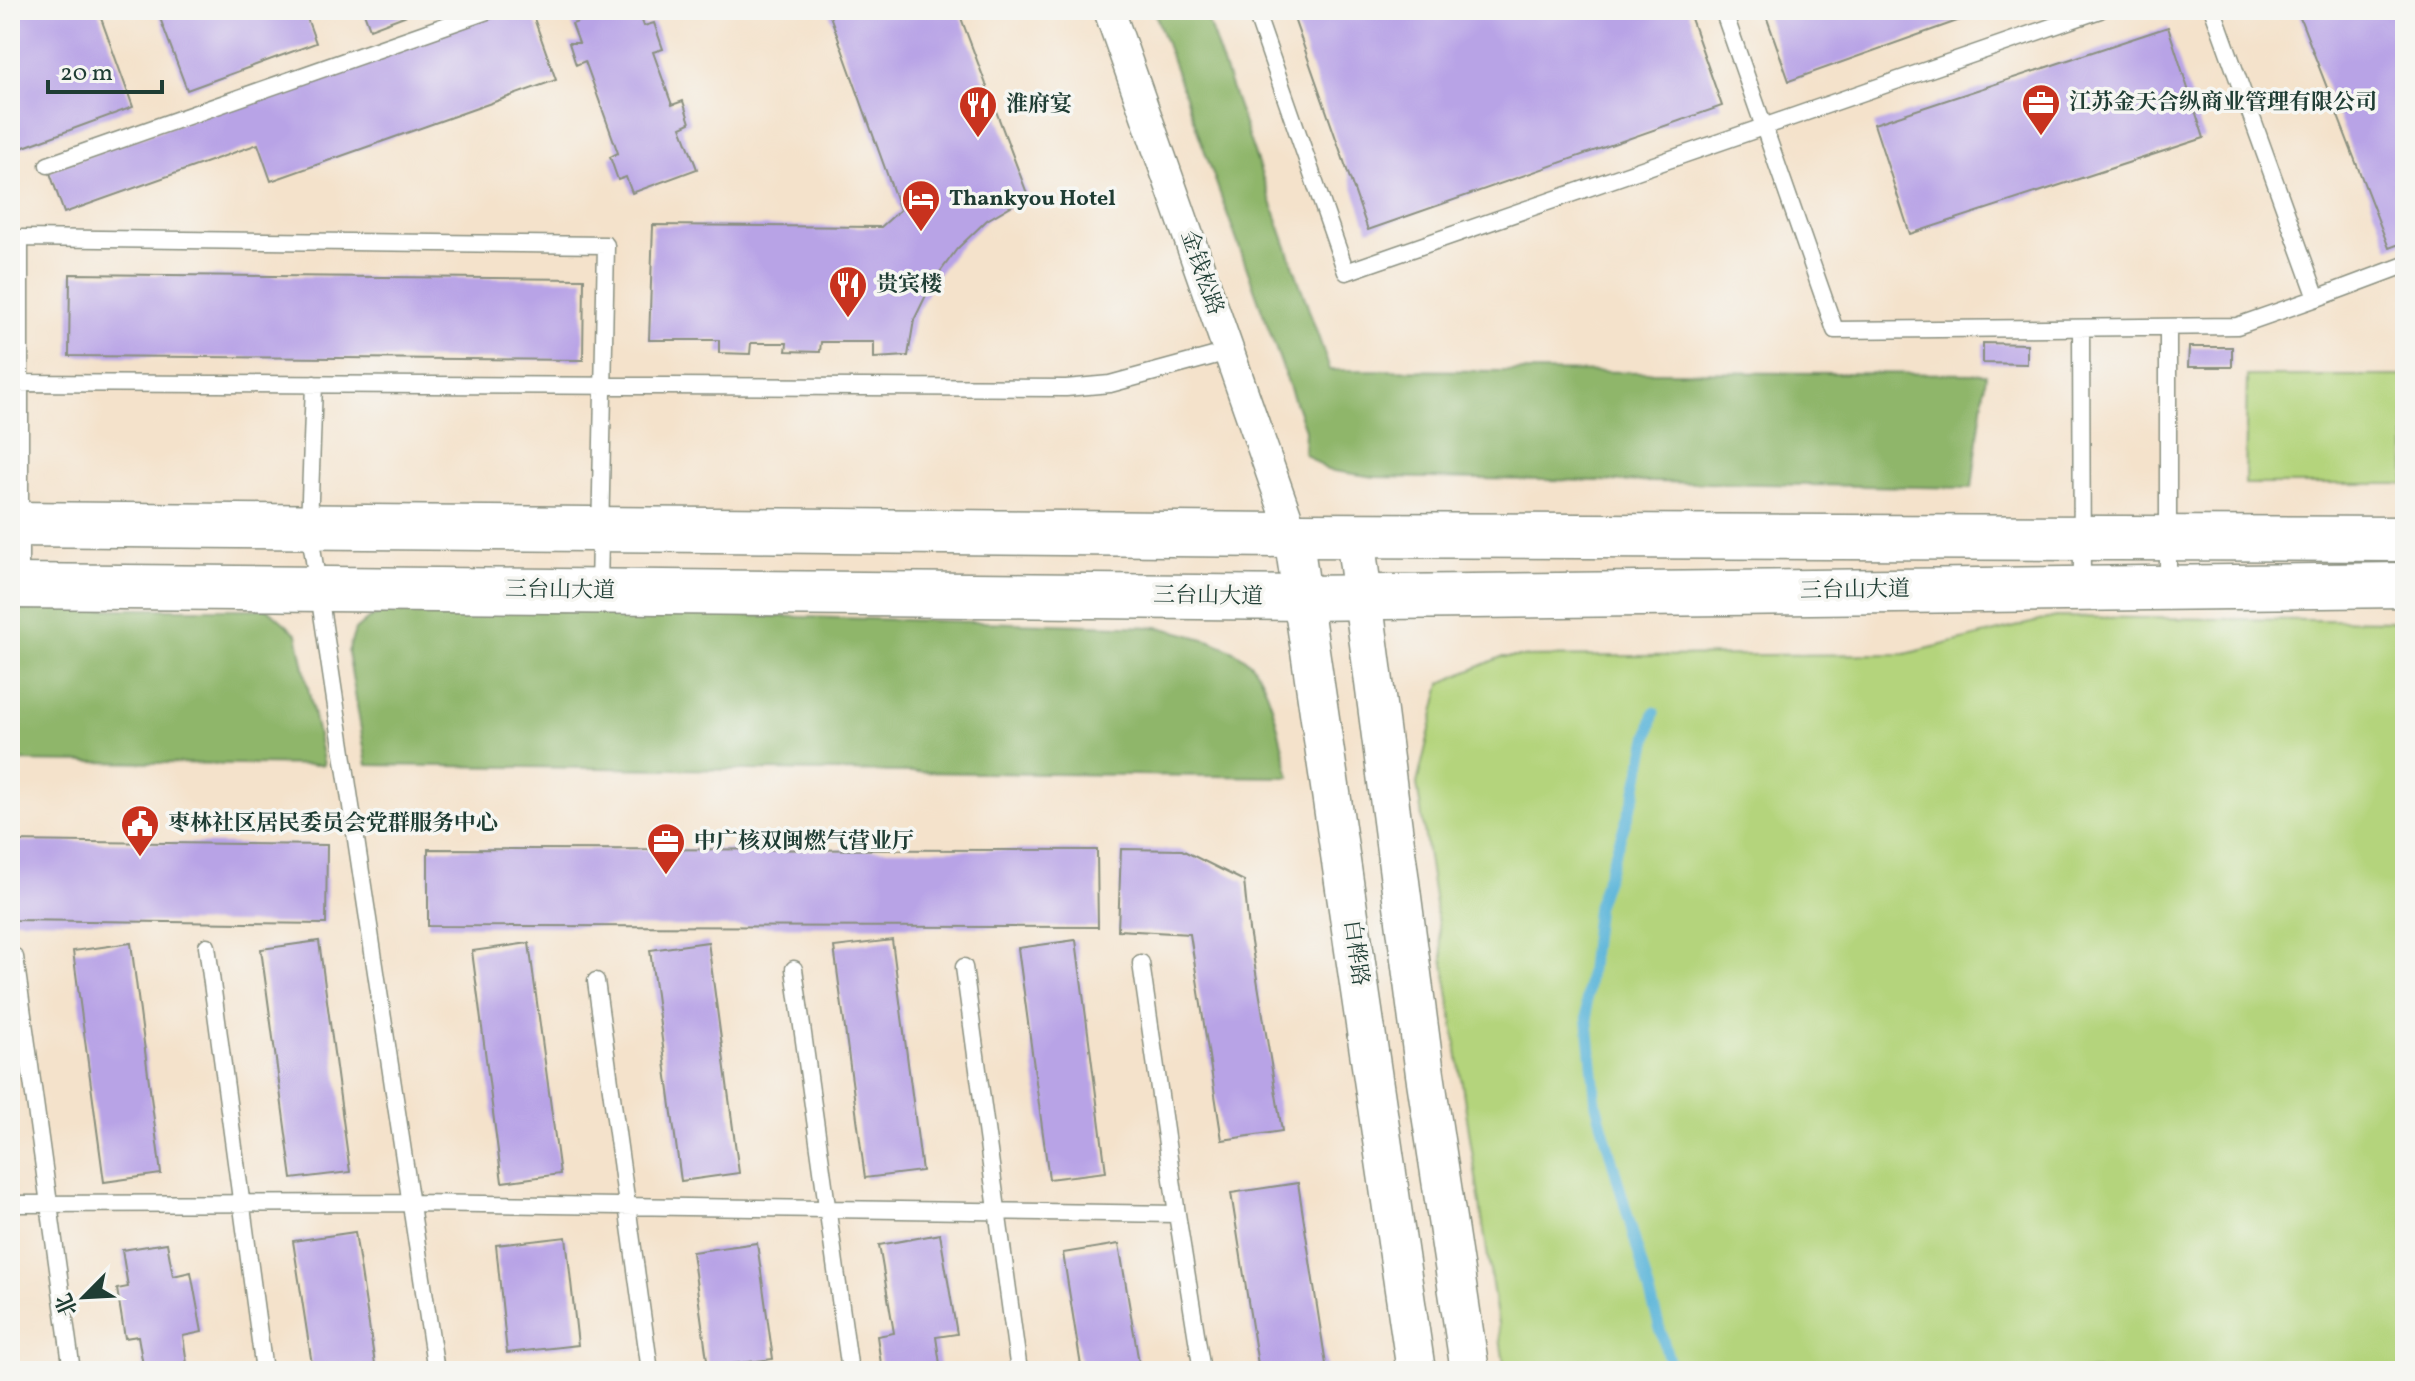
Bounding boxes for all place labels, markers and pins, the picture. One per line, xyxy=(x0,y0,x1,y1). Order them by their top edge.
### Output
office icon: 江苏金天合纵商业管理有限公司 xyxy=(2020,82,2062,137)
restaurant icon: 淮府宴 xyxy=(957,84,999,139)
place label: 江苏金天合纵商业管理有限公司 xyxy=(2069,88,2377,119)
place label: 淮府宴 xyxy=(1006,90,1072,121)
hotel icon: Thankyou Hotel xyxy=(900,178,942,233)
place label: Thankyou Hotel xyxy=(949,184,1116,215)
restaurant icon: 贵宾楼 xyxy=(827,264,869,319)
place label: 贵宾楼 xyxy=(876,270,942,301)
public building icon: 枣林社区居民委员会党群服务中心 xyxy=(119,803,161,858)
place label: 枣林社区居民委员会党群服务中心 xyxy=(168,809,498,840)
office icon: 中广核双闽燃气营业厅 xyxy=(645,821,687,876)
place label: 中广核双闽燃气营业厅 xyxy=(694,827,914,858)

